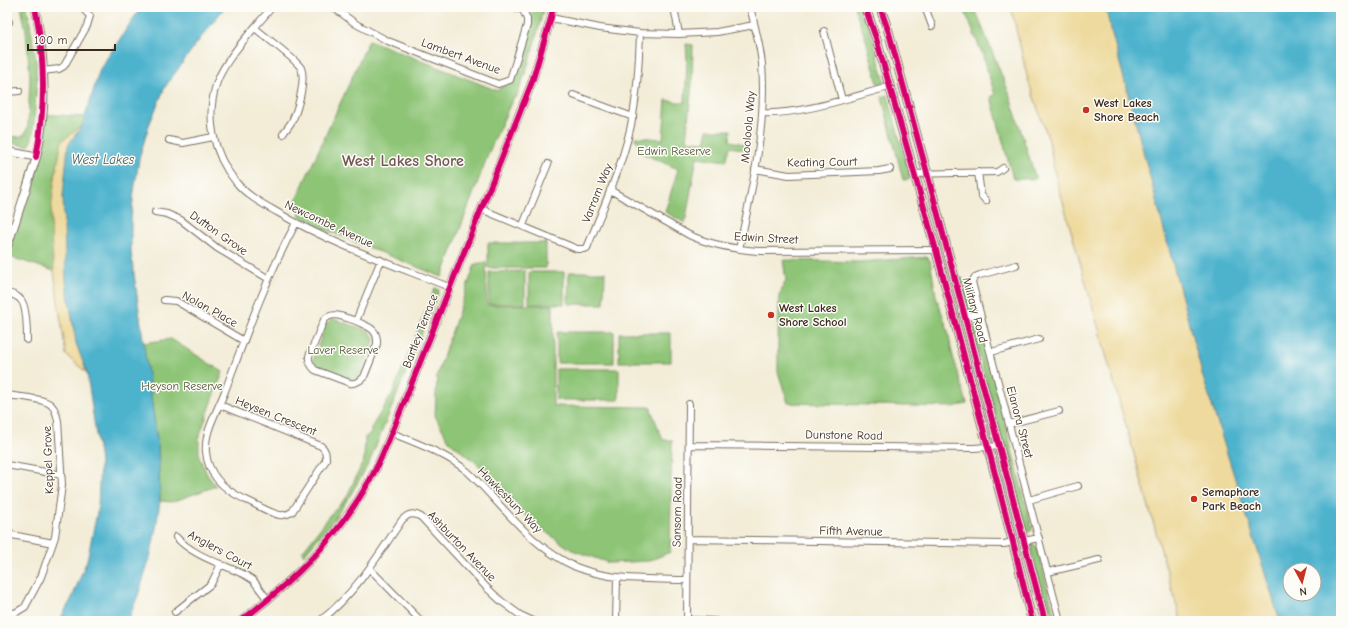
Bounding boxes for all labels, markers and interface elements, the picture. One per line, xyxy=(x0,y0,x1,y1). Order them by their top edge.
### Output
scale bar xyxy=(28,26,115,52)
text: 100 m xyxy=(34,33,67,47)
street label: Lambert Avenue xyxy=(420,35,502,77)
street label: Mooloola Way xyxy=(738,90,758,164)
place label: West Lakes Shore Beach xyxy=(1094,96,1159,124)
marker: West Lakes Shore Beach xyxy=(1081,105,1091,115)
park label: Edwin Reserve xyxy=(637,144,711,158)
water label: West Lakes xyxy=(72,152,135,167)
district label: West Lakes Shore xyxy=(342,152,464,170)
street label: Keating Court xyxy=(787,154,858,170)
street label: Varram Way xyxy=(579,161,615,225)
street label: Newcombe Avenue xyxy=(283,197,375,251)
street label: Dutton Grove xyxy=(187,208,251,258)
street label: Edwin Street xyxy=(734,229,799,247)
street label: Military Road xyxy=(960,276,990,344)
street label: Nolan Place xyxy=(180,288,240,330)
street label: Bartley Terrace xyxy=(399,292,441,370)
place label: West Lakes Shore School xyxy=(779,301,847,329)
marker: West Lakes Shore School xyxy=(766,310,776,320)
park label: Laver Reserve xyxy=(307,343,379,357)
park label: Heyson Reserve xyxy=(141,379,223,393)
street label: Elanora Street xyxy=(1004,385,1036,460)
street label: Heysen Crescent xyxy=(233,393,319,439)
street label: Keppel Grove xyxy=(40,426,56,494)
street label: Dunstone Road xyxy=(805,427,883,443)
street label: Hawkesbury Way xyxy=(475,464,545,536)
street label: Sansom Road xyxy=(669,477,685,547)
place label: Semaphore Park Beach xyxy=(1202,485,1261,513)
marker: Semaphore Park Beach xyxy=(1189,494,1199,504)
street label: Ashburton Avenue xyxy=(425,508,499,584)
street label: Fifth Avenue xyxy=(819,523,883,539)
street label: Anglers Court xyxy=(186,527,255,573)
north arrow xyxy=(1282,562,1322,602)
text: N xyxy=(1299,585,1308,598)

